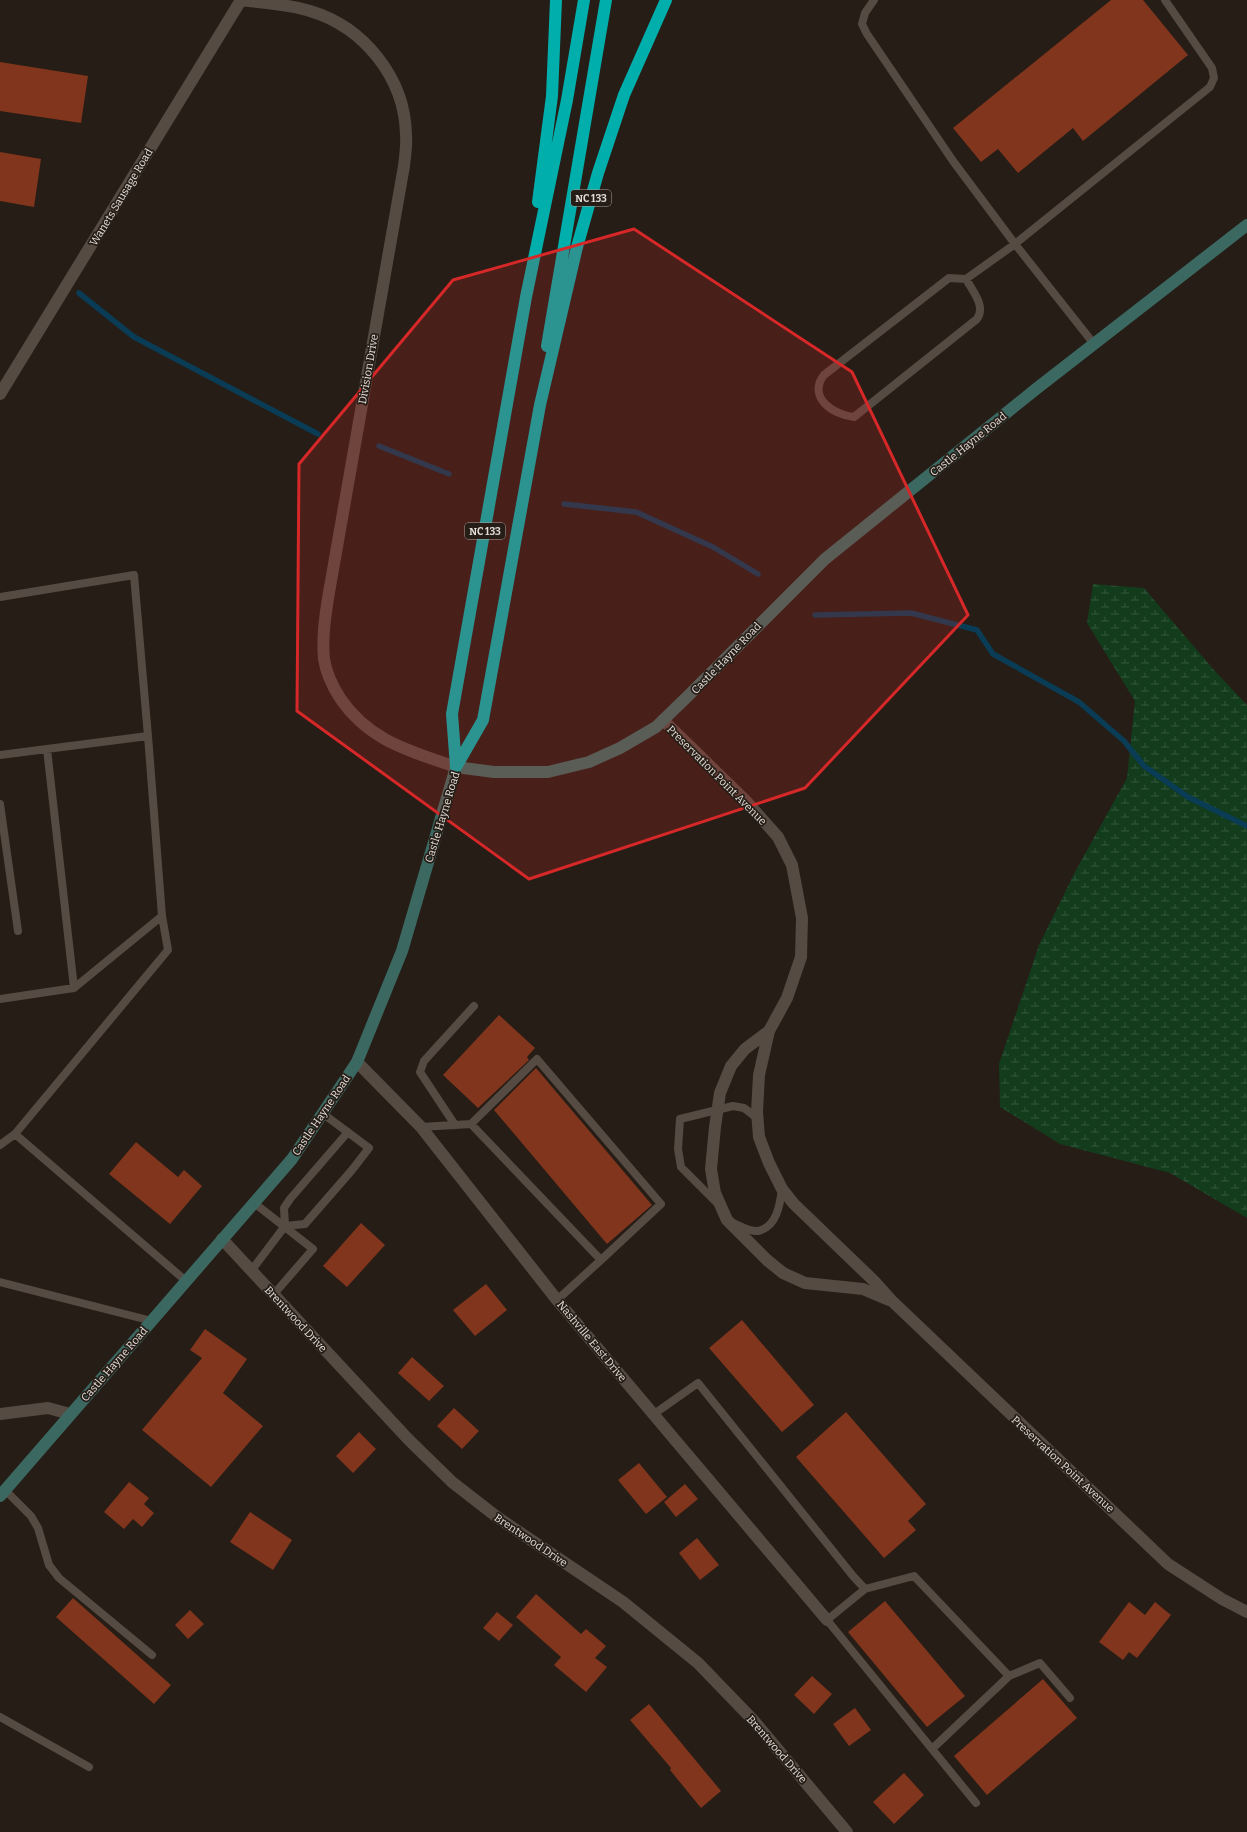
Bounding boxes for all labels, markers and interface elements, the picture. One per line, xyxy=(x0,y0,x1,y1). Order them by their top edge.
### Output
street label: Wanets Sausage Road xyxy=(87,146,156,248)
road number: NC 133 xyxy=(571,190,611,206)
street label: Division Drive xyxy=(356,333,381,405)
street label: Castle Hayne Road xyxy=(928,409,1009,479)
road number: NC 133 xyxy=(465,523,505,539)
street label: Castle Hayne Road xyxy=(689,620,764,697)
street label: Preservation Point Avenue xyxy=(664,723,769,828)
street label: Castle Hayne Road xyxy=(422,770,463,864)
street label: Castle Hayne Road xyxy=(290,1072,353,1158)
street label: Brentwood Drive xyxy=(262,1284,330,1355)
street label: Nashville East Drive xyxy=(554,1298,629,1384)
street label: Castle Hayne Road xyxy=(78,1324,151,1404)
street label: Preservation Point Avenue xyxy=(1009,1413,1117,1515)
street label: Brentwood Drive xyxy=(492,1511,570,1570)
street label: Brentwood Drive xyxy=(744,1713,810,1786)

